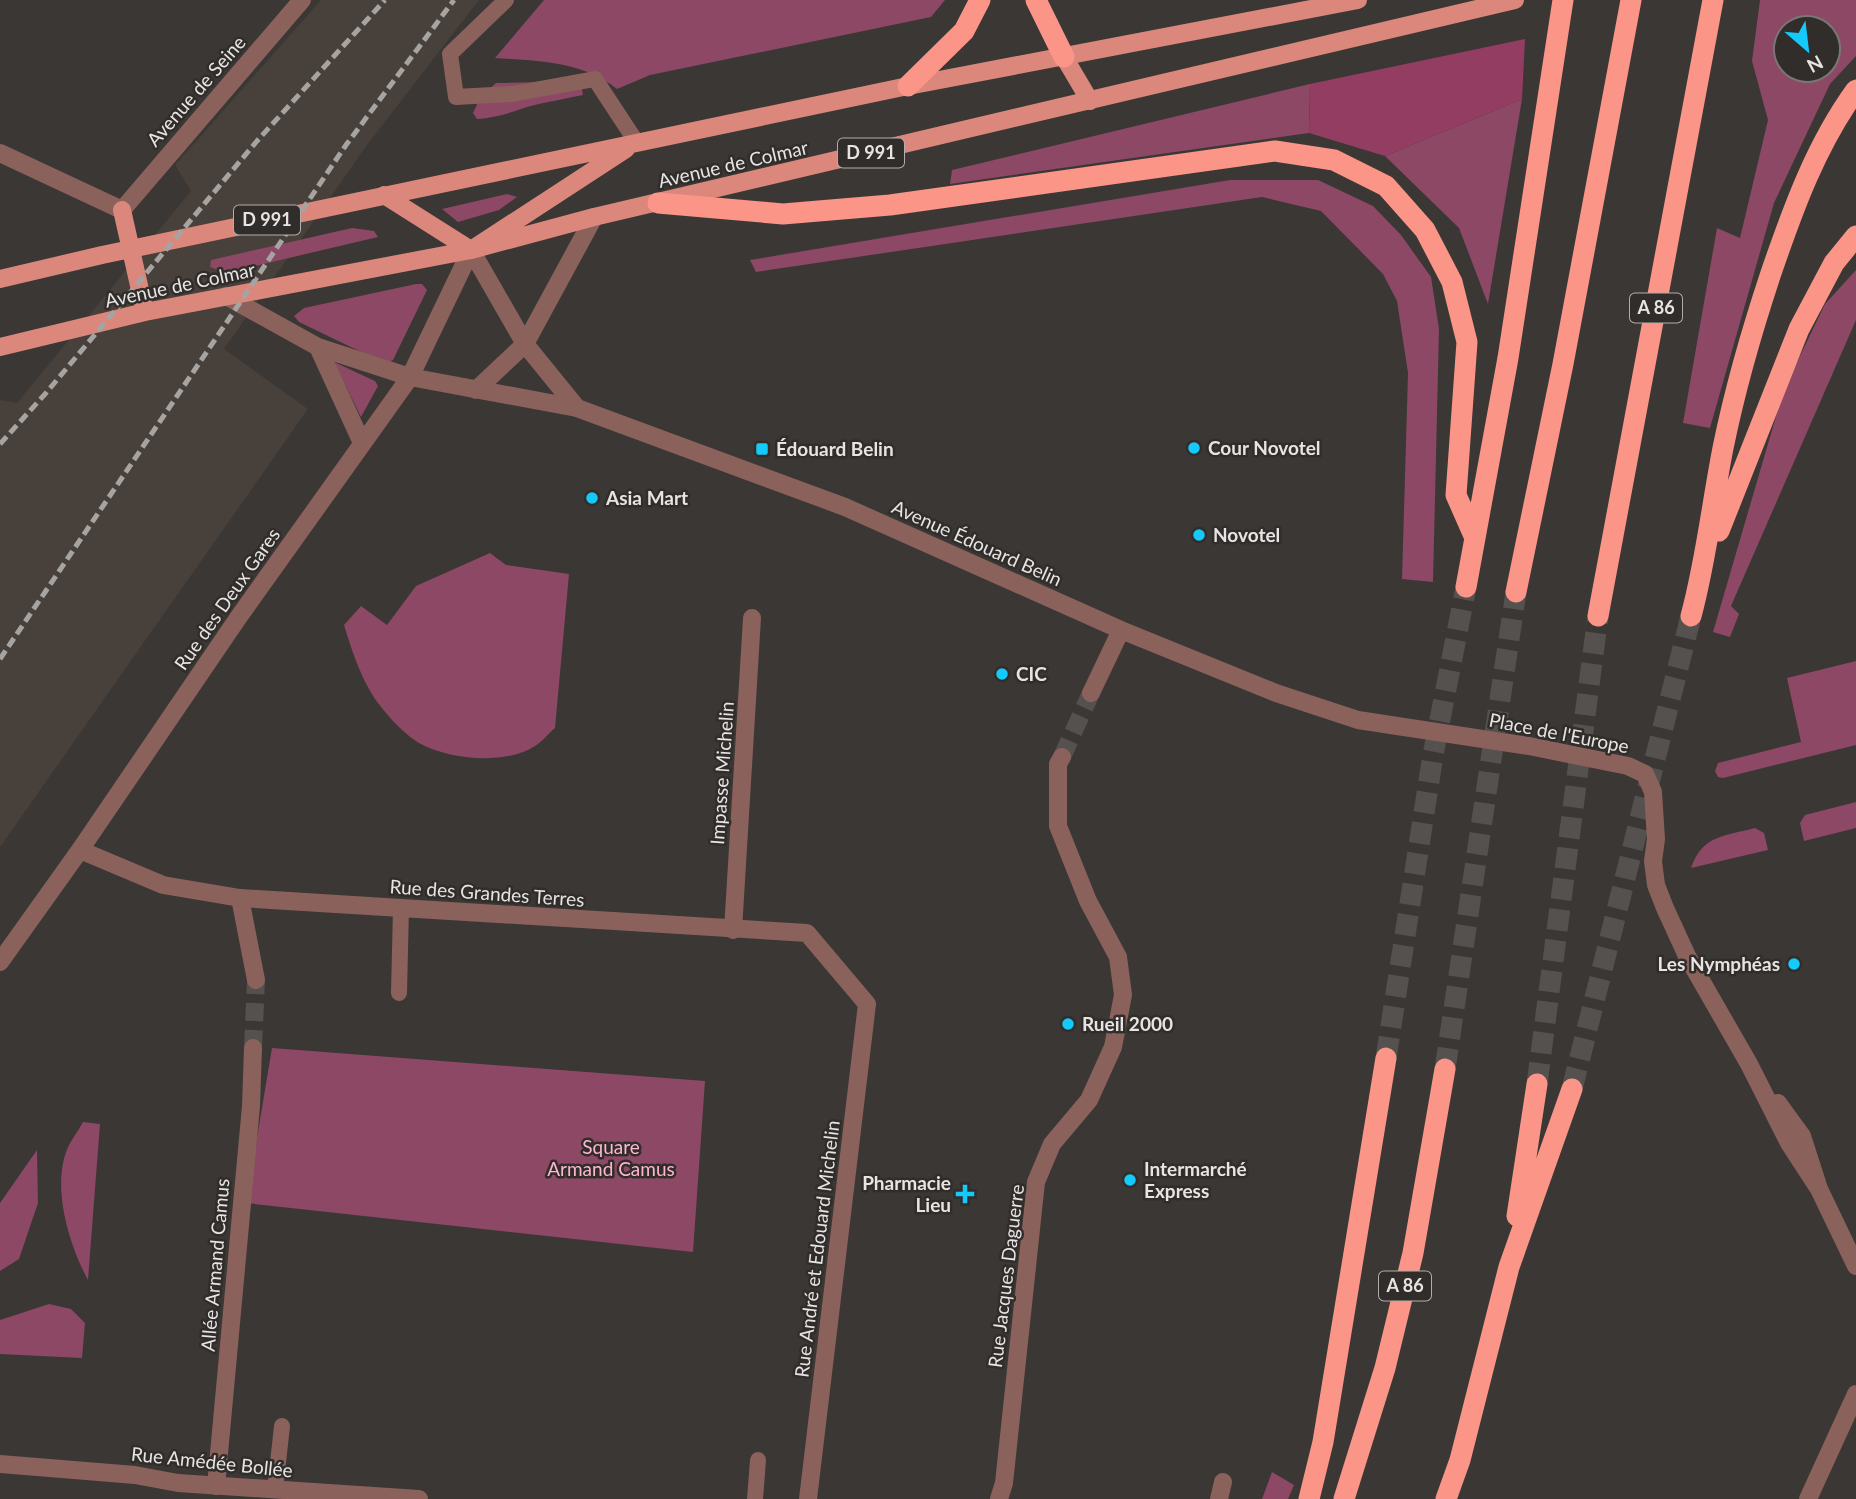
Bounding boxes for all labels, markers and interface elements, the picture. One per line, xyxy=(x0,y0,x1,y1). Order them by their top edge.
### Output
north arrow xyxy=(1772,14,1842,84)
street label: Avenue de Seine xyxy=(141,31,250,151)
text: N xyxy=(1803,51,1827,78)
street label: Avenue de Colmar xyxy=(656,135,810,192)
road number: D 991 xyxy=(838,138,904,168)
road number: D 991 xyxy=(234,205,300,234)
street label: Avenue de Colmar xyxy=(103,257,257,312)
road number: A 86 xyxy=(1630,294,1682,322)
place label: Cour Novotel xyxy=(1208,436,1321,459)
place label: Édouard Belin xyxy=(776,437,894,460)
marker: Cour Novotel xyxy=(1186,440,1202,456)
marker: Édouard Belin xyxy=(754,441,770,457)
place label: Asia Mart xyxy=(605,486,688,509)
marker: Asia Mart xyxy=(584,490,600,506)
street label: Avenue Édouard Belin xyxy=(889,495,1066,590)
street label: Rue des Deux Gares xyxy=(169,523,284,674)
place label: Novotel xyxy=(1213,523,1280,546)
marker: Novotel xyxy=(1191,527,1207,543)
place label: CIC xyxy=(1016,662,1047,685)
marker: CIC xyxy=(994,666,1010,682)
street label: Impasse Michelin xyxy=(705,701,738,845)
street label: Place de l'Europe xyxy=(1487,708,1631,757)
street label: Rue des Grandes Terres xyxy=(389,874,585,911)
place label: Les Nymphéas xyxy=(1657,952,1780,975)
marker: Les Nymphéas xyxy=(1786,956,1802,972)
place label: Rueil 2000 xyxy=(1082,1012,1173,1035)
marker: Rueil 2000 xyxy=(1060,1016,1076,1032)
street label: Rue André et Edouard Michelin xyxy=(789,1119,844,1379)
park label: Square Armand Camus xyxy=(547,1135,675,1180)
place label: Intermarché Express xyxy=(1144,1157,1247,1202)
place label: Pharmacie Lieu xyxy=(862,1171,951,1216)
marker: Intermarché Express xyxy=(1122,1172,1138,1188)
street label: Allée Armand Camus xyxy=(195,1177,234,1352)
street label: Rue Jacques Daguerre xyxy=(983,1183,1028,1369)
marker: Pharmacie Lieu xyxy=(957,1186,973,1202)
road number: A 86 xyxy=(1379,1272,1431,1301)
street label: Rue Amédée Bollée xyxy=(130,1442,294,1481)

